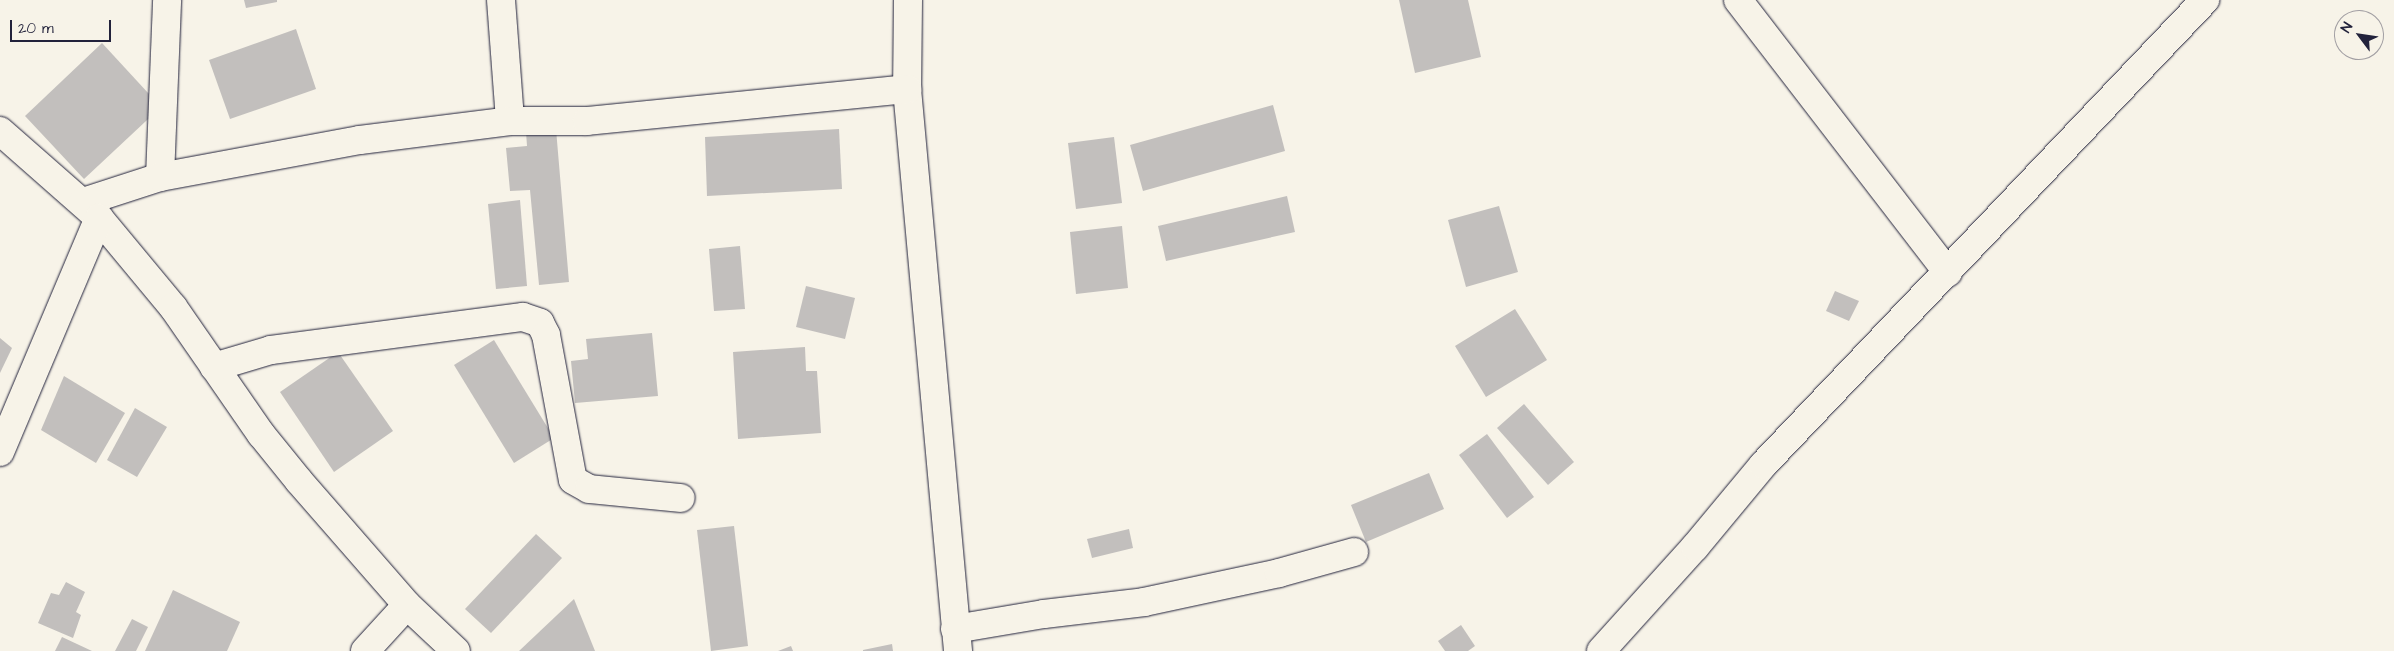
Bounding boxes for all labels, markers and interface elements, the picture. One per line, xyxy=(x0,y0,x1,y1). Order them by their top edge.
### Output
scale bar xyxy=(12,10,114,42)
north arrow xyxy=(2334,10,2384,60)
text: 20 m xyxy=(18,18,54,39)
text: N xyxy=(2336,19,2358,37)

